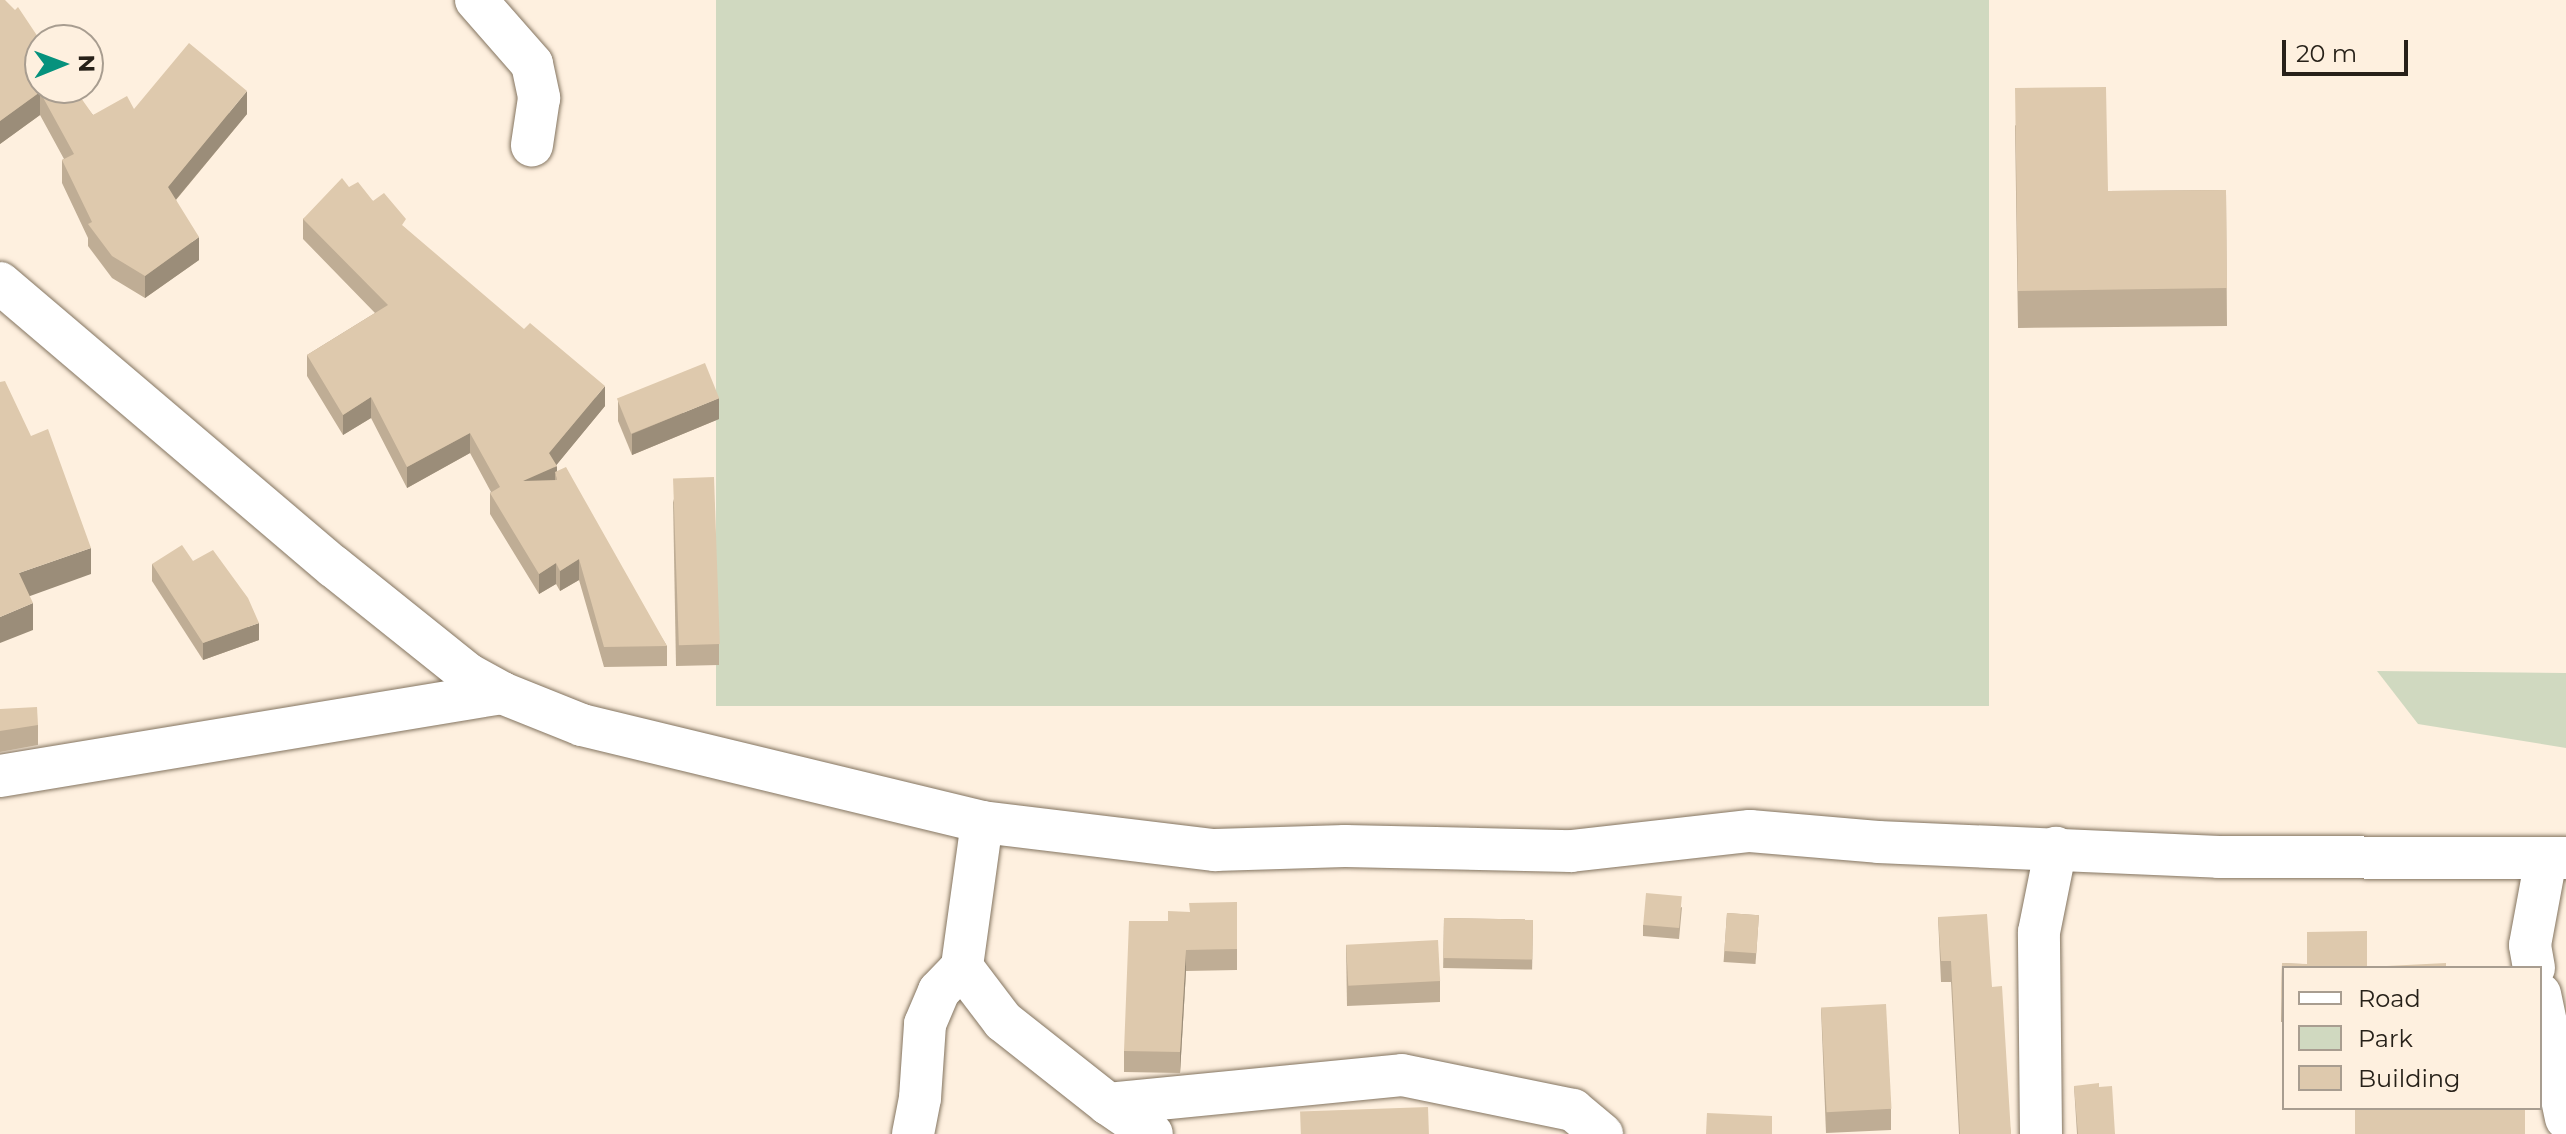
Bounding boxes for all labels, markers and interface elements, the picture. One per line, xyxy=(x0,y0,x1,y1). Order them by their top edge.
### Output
north arrow xyxy=(24,24,104,104)
scale bar xyxy=(2286,24,2412,74)
text: 20 m xyxy=(2296,39,2357,68)
text: N xyxy=(73,54,100,73)
legend xyxy=(2282,966,2542,1110)
text: Road xyxy=(2358,984,2421,1013)
text: Park xyxy=(2358,1024,2413,1053)
text: Building xyxy=(2358,1064,2461,1093)

